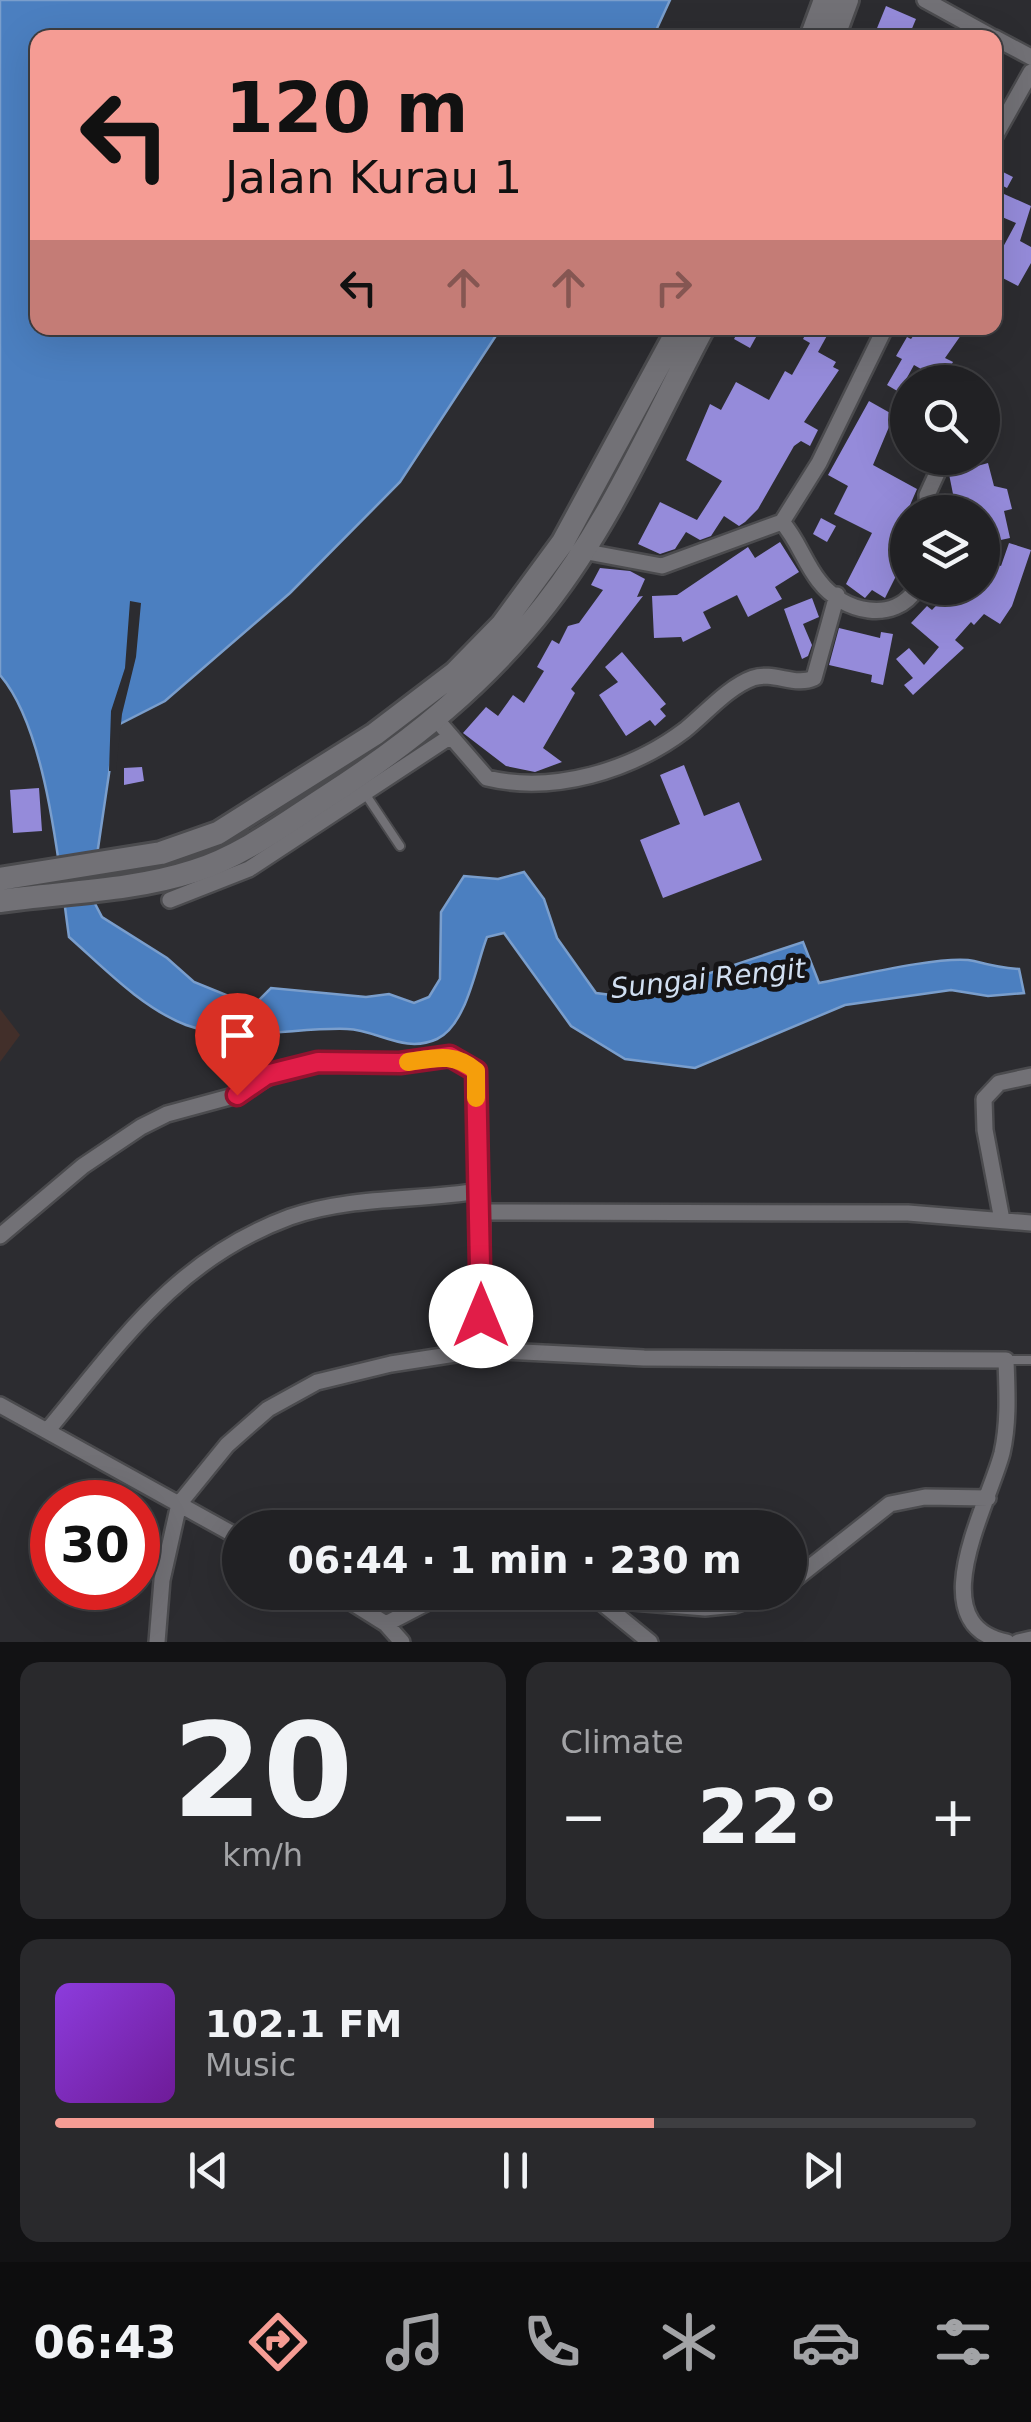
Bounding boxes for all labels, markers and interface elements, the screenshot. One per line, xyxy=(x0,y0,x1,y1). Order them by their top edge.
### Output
text: 120 m xyxy=(225,67,468,149)
icon: left xyxy=(60,70,190,200)
text: Jalan Kurau 1 xyxy=(225,151,522,204)
icon: left xyxy=(331,260,386,315)
icon: ahead xyxy=(436,260,491,315)
icon: ahead xyxy=(541,260,596,315)
icon: right xyxy=(646,260,701,315)
map controls xyxy=(890,365,1000,605)
button: search xyxy=(890,365,1000,475)
button: layers xyxy=(890,495,1000,605)
water label: Sungai Rengit xyxy=(609,952,808,1005)
pin xyxy=(195,993,280,1096)
icon: arrive xyxy=(210,1008,265,1063)
position arrow xyxy=(429,1264,533,1368)
speed limit sign: 30 xyxy=(30,1480,160,1610)
text: 06:44 · 1 min · 230 m xyxy=(287,1538,742,1582)
text: 20 xyxy=(172,1695,353,1847)
text: Climate xyxy=(561,1723,684,1761)
text: 22° xyxy=(697,1773,839,1861)
text: − xyxy=(561,1785,607,1849)
text: + xyxy=(930,1785,976,1849)
text: km/h xyxy=(222,1836,303,1874)
text: 102.1 FM xyxy=(205,2002,402,2046)
text: Music xyxy=(205,2046,296,2084)
icon: previous xyxy=(181,2143,236,2198)
icon: pause xyxy=(488,2143,543,2198)
icon: next xyxy=(795,2143,850,2198)
icon: directions xyxy=(243,2307,313,2377)
icon: music xyxy=(380,2307,450,2377)
icon: phone xyxy=(517,2307,587,2377)
icon: climate xyxy=(654,2307,724,2377)
icon: car xyxy=(791,2307,861,2377)
icon: filters xyxy=(928,2307,998,2377)
text: 06:43 xyxy=(33,2316,177,2369)

